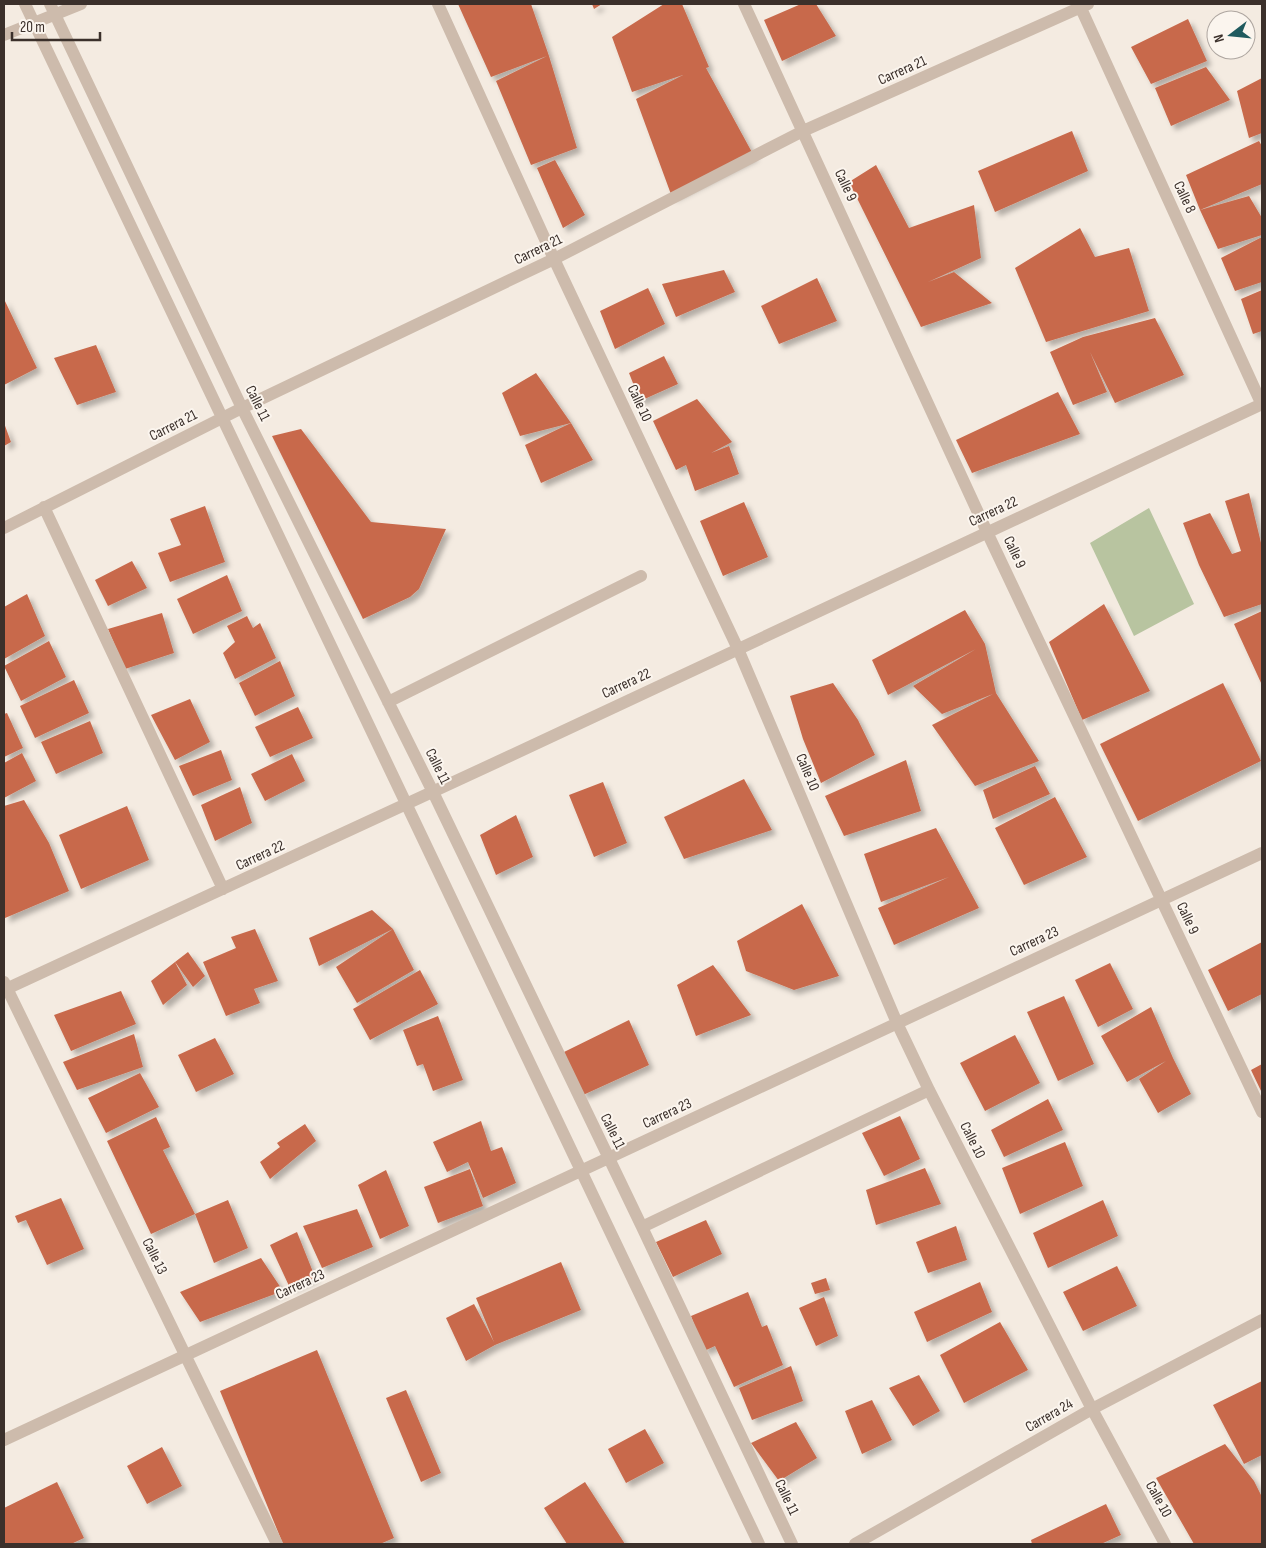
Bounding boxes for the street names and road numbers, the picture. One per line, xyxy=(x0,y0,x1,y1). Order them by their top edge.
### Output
street label: Carrera 21 xyxy=(875,51,930,89)
street label: Calle 9 xyxy=(830,166,861,204)
street label: Calle 8 xyxy=(1169,178,1200,216)
street label: Carrera 21 xyxy=(511,229,566,269)
street label: Calle 11 xyxy=(241,382,275,425)
street label: Calle 10 xyxy=(623,382,656,425)
street label: Carrera 21 xyxy=(146,405,201,445)
street label: Carrera 22 xyxy=(966,492,1021,531)
street label: Calle 9 xyxy=(999,533,1030,571)
street label: Carrera 22 xyxy=(599,664,654,703)
street label: Calle 11 xyxy=(421,745,455,788)
street label: Calle 10 xyxy=(791,751,824,794)
street label: Carrera 22 xyxy=(233,836,288,875)
street label: Calle 9 xyxy=(1172,899,1203,937)
street label: Carrera 23 xyxy=(1007,922,1062,961)
street label: Carrera 23 xyxy=(640,1094,695,1133)
street label: Calle 11 xyxy=(596,1110,630,1153)
street label: Calle 10 xyxy=(955,1119,990,1162)
street label: Calle 13 xyxy=(138,1235,171,1278)
street label: Carrera 23 xyxy=(273,1265,328,1304)
street label: Carrera 24 xyxy=(1022,1394,1076,1437)
street label: Calle 11 xyxy=(770,1476,803,1519)
street label: Calle 10 xyxy=(1141,1478,1176,1521)

